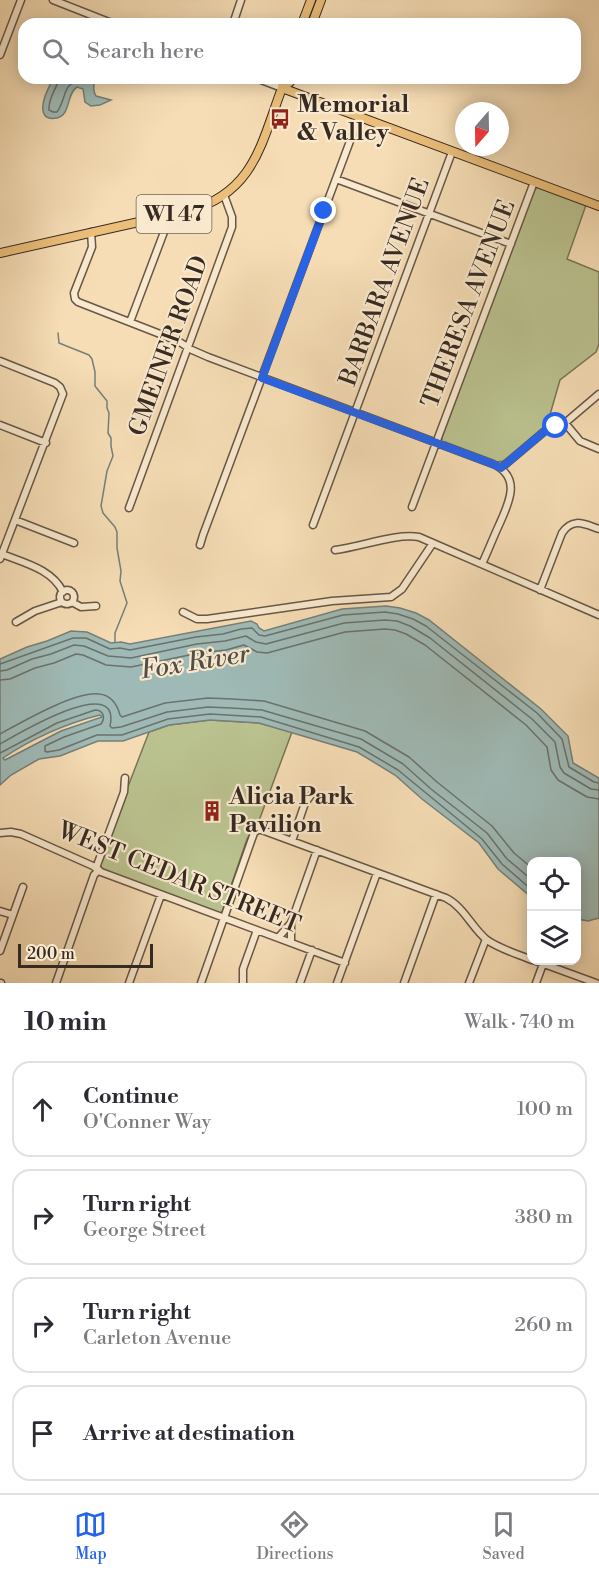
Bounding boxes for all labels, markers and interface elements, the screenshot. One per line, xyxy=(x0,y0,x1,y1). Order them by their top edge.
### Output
search box xyxy=(18,18,581,84)
icon: search xyxy=(39,35,72,68)
text: Search here xyxy=(87,38,204,65)
place label: Memorial & Valley xyxy=(297,90,409,148)
north arrow xyxy=(455,102,509,156)
bus stop icon: Memorial & Valley xyxy=(268,107,292,131)
street label: BARBARA AVENUE xyxy=(333,174,437,391)
road number: WI 47 xyxy=(136,195,212,233)
street label: THERESA AVENUE xyxy=(415,196,523,412)
route end xyxy=(310,197,336,223)
street label: GMEINER ROAD xyxy=(122,252,216,440)
route start xyxy=(542,412,568,438)
water label: Fox River xyxy=(138,637,253,686)
place label: Alicia Park Pavilion xyxy=(228,782,355,840)
building icon: Alicia Park Pavilion xyxy=(200,799,224,823)
street label: WEST CEDAR STREET xyxy=(52,815,305,940)
map controls xyxy=(527,857,581,965)
button: locate xyxy=(527,857,581,911)
button: layers xyxy=(527,911,581,965)
scale bar xyxy=(18,941,153,968)
text: 200 m xyxy=(27,944,75,964)
text: 10 min xyxy=(24,1006,107,1038)
text: Walk · 740 m xyxy=(464,1010,575,1035)
text: Continue xyxy=(83,1083,179,1110)
icon: ahead xyxy=(26,1093,59,1126)
text: 100 m xyxy=(517,1097,573,1122)
text: O'Conner Way xyxy=(83,1110,211,1135)
text: Turn right xyxy=(83,1191,191,1218)
icon: right xyxy=(26,1201,59,1234)
text: 380 m xyxy=(515,1205,573,1230)
text: George Street xyxy=(83,1218,206,1243)
text: Turn right xyxy=(83,1299,191,1326)
icon: right xyxy=(26,1309,59,1342)
text: 260 m xyxy=(515,1313,573,1338)
text: Carleton Avenue xyxy=(83,1326,231,1351)
icon: arrive xyxy=(26,1417,59,1450)
text: Arrive at destination xyxy=(83,1420,295,1447)
tab: Map xyxy=(74,1508,107,1564)
tab: Directions xyxy=(256,1508,334,1564)
tab: Saved xyxy=(482,1508,525,1564)

